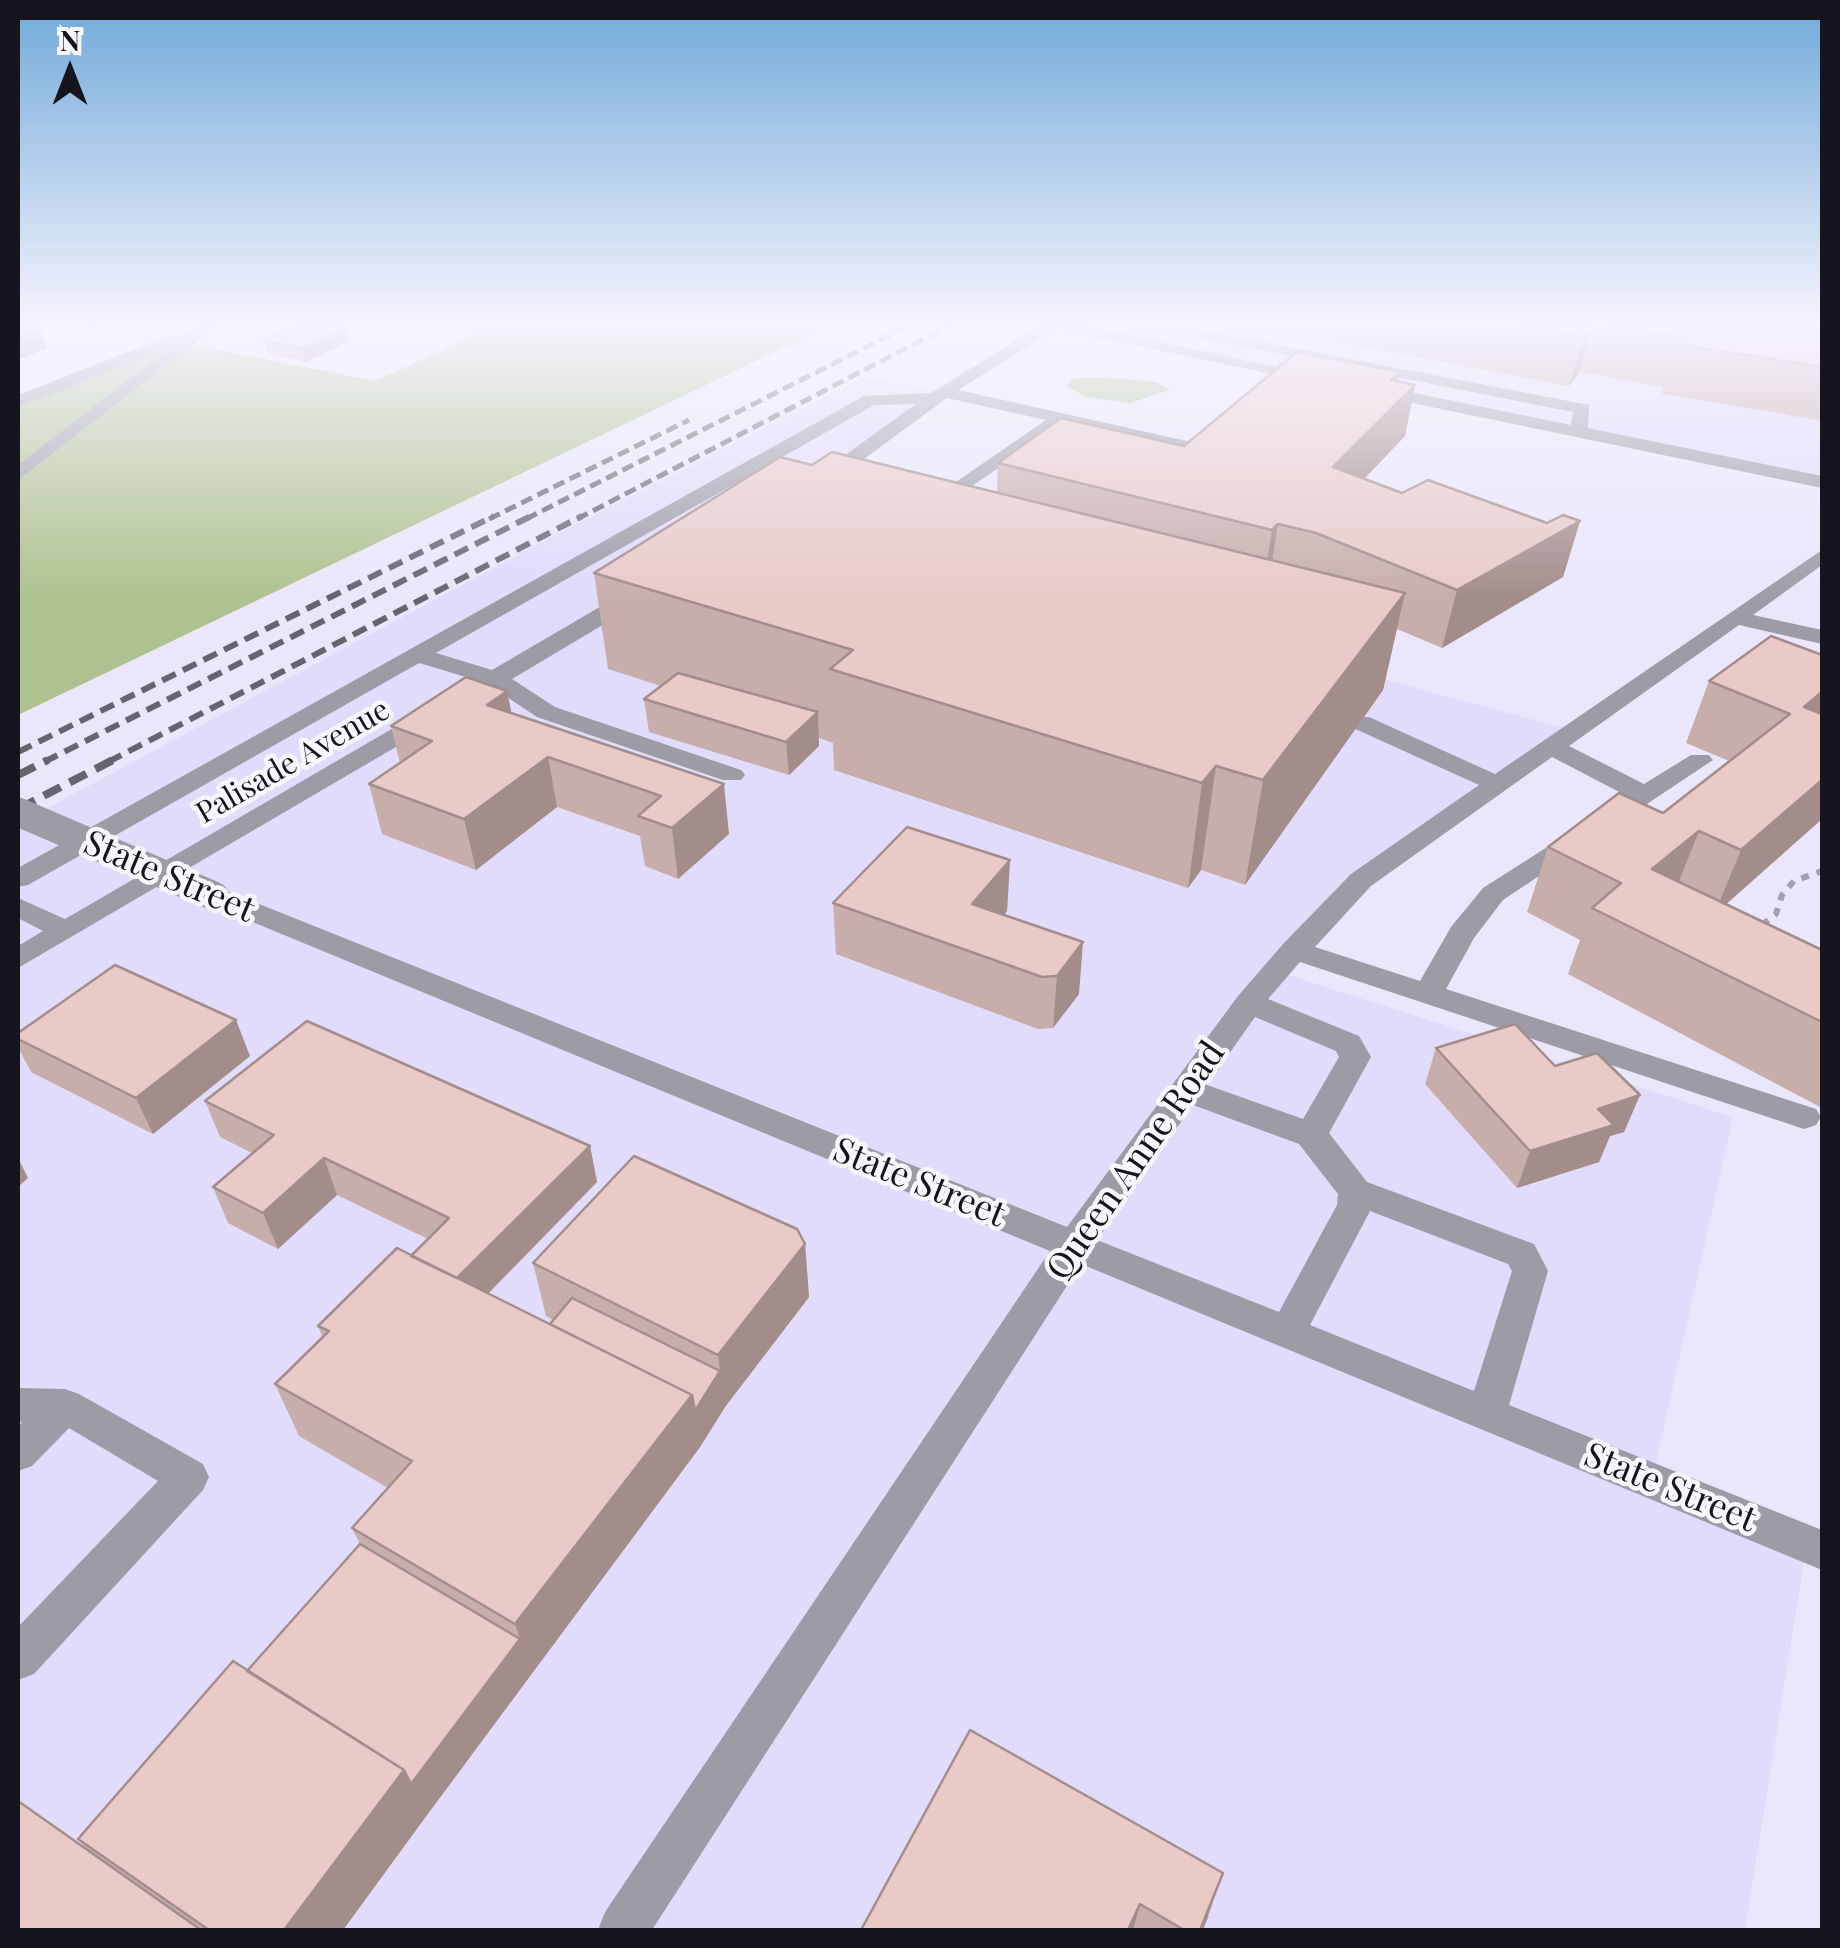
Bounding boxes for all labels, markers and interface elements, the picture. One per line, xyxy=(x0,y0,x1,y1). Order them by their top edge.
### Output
north arrow xyxy=(20,20,120,120)
text: N xyxy=(60,21,80,58)
street label: Palisade Avenue xyxy=(190,692,396,832)
street label: State Street xyxy=(77,822,261,932)
street label: Queen Anne Road xyxy=(1038,1034,1234,1288)
street label: State Street xyxy=(827,1130,1011,1236)
street label: State Street xyxy=(1578,1435,1762,1541)

